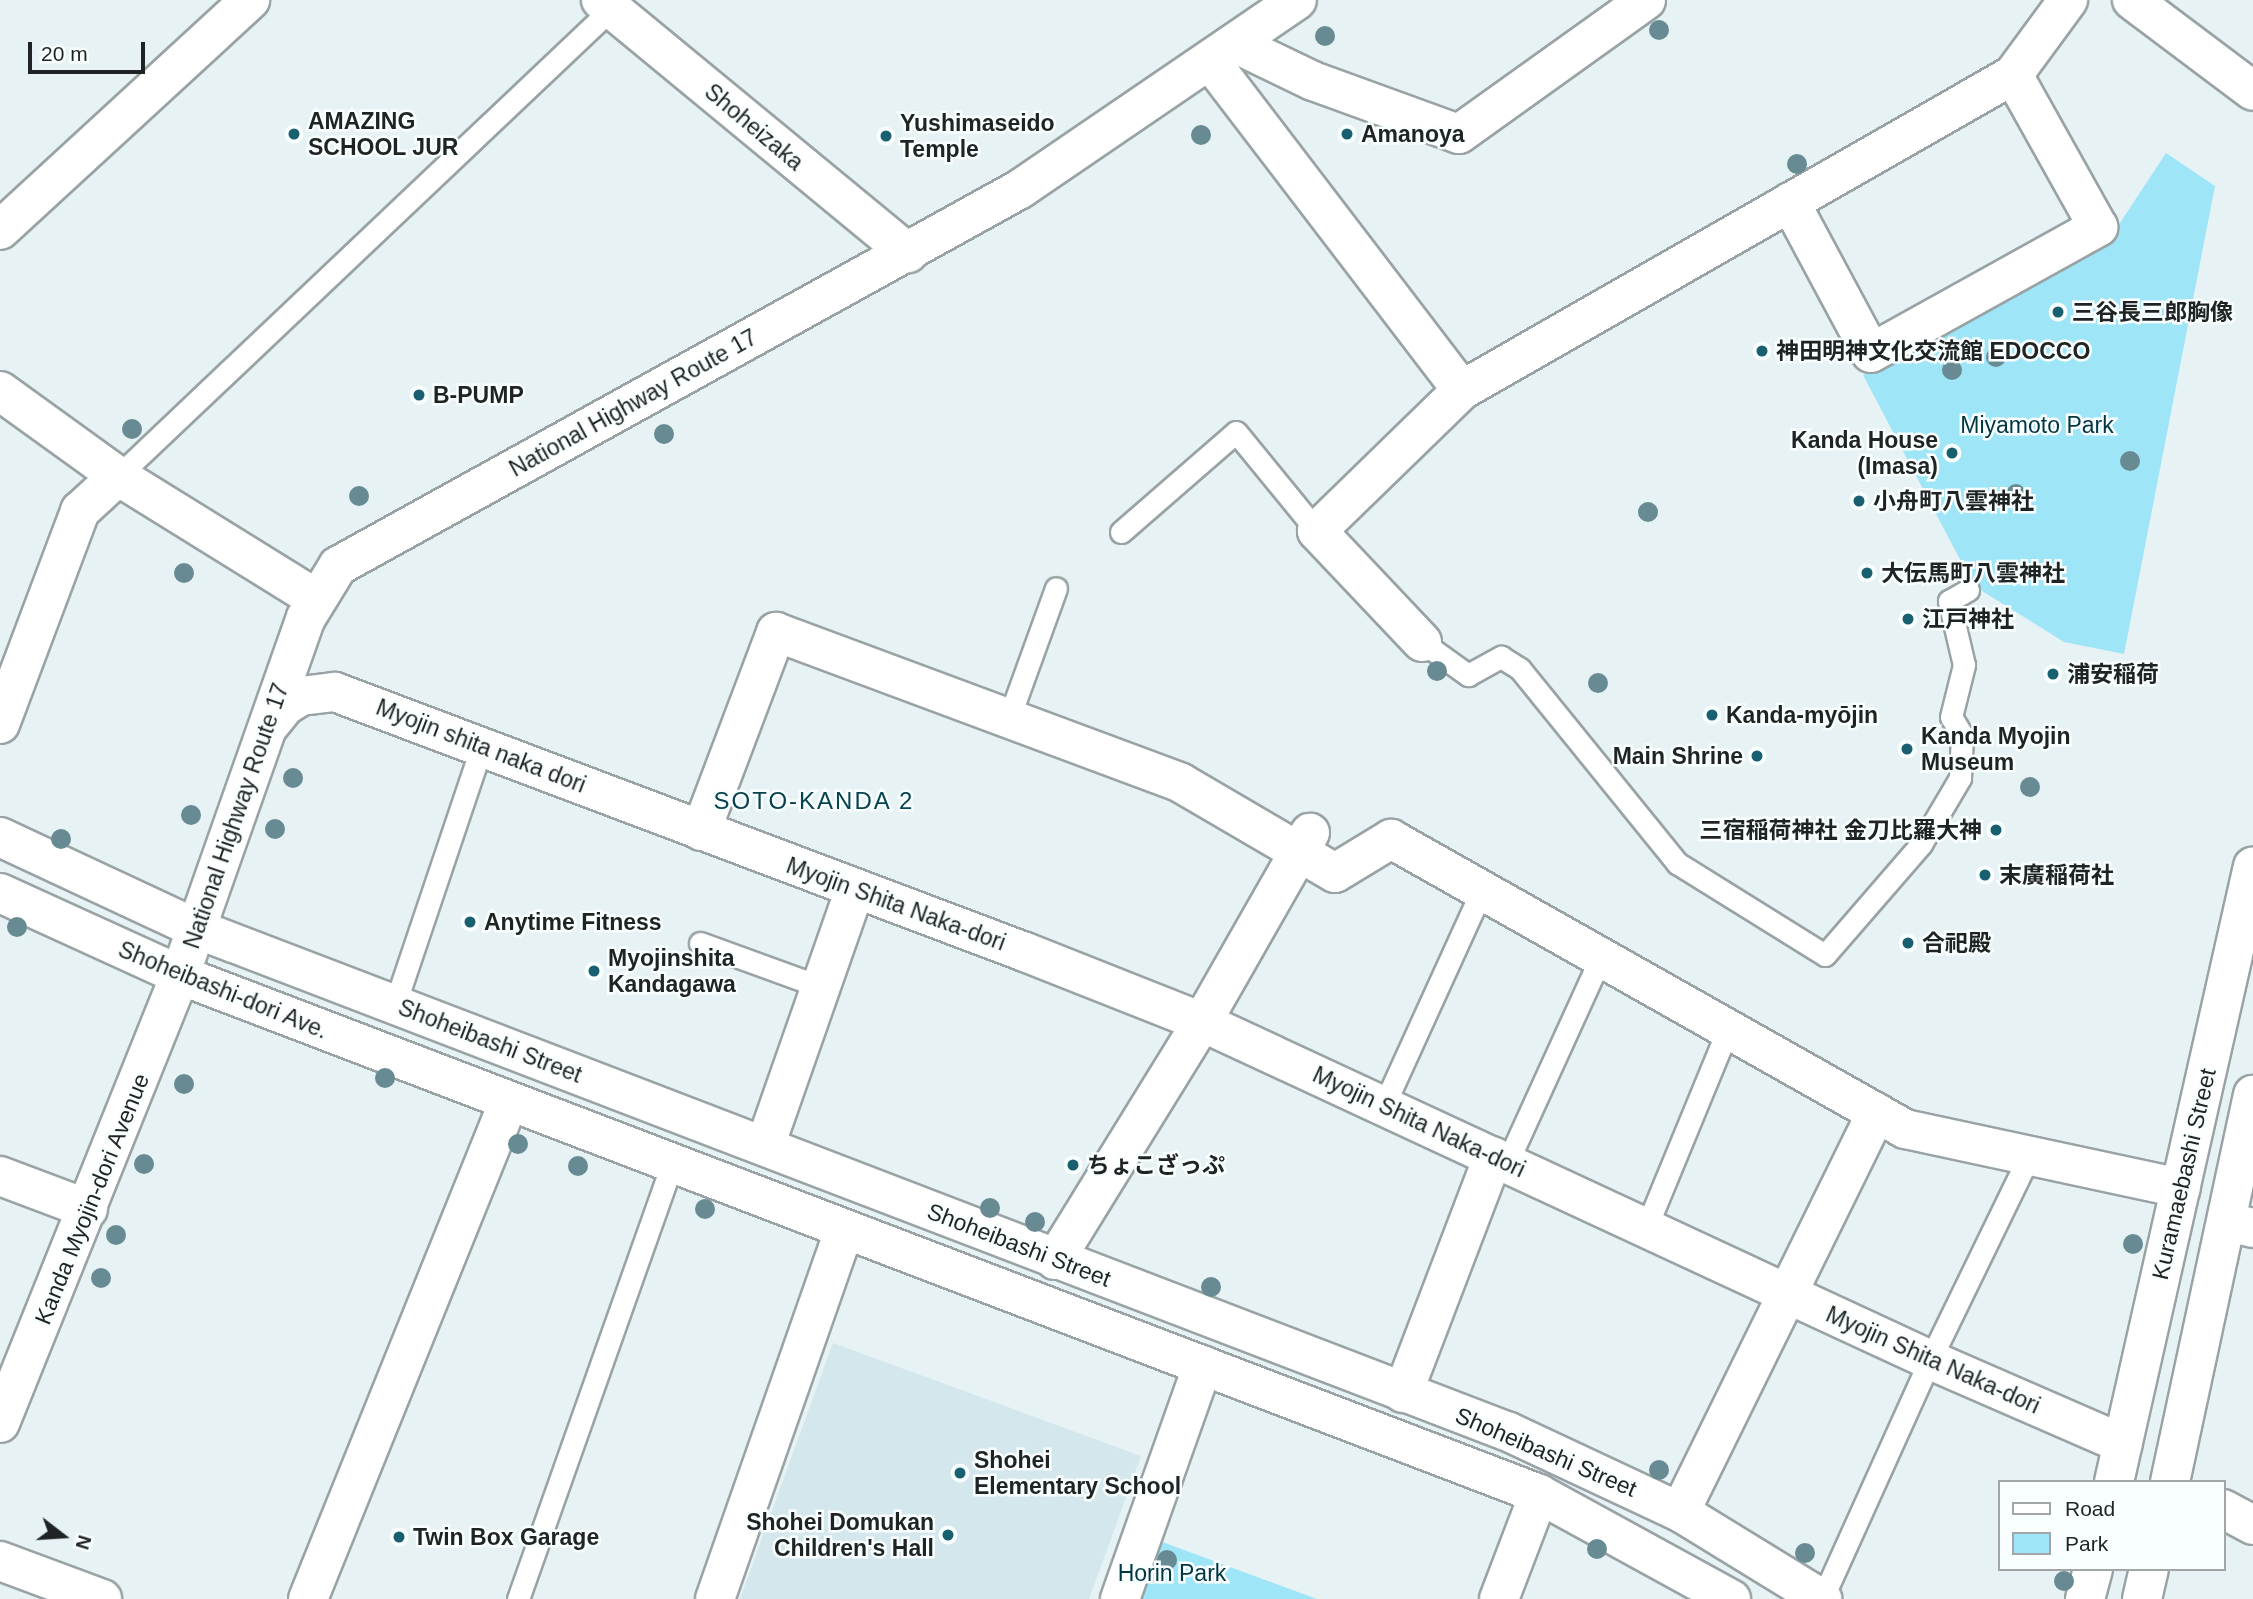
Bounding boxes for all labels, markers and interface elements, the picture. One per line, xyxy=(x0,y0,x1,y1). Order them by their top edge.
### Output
scale bar xyxy=(32,28,149,72)
text: 20 m xyxy=(41,42,88,65)
street label: Shoheizaka xyxy=(699,78,809,176)
place label: AMAZING SCHOOL JUR xyxy=(308,107,459,161)
place label: Yushimaseido Temple xyxy=(900,109,1055,163)
place label: Amanoya xyxy=(1361,120,1465,148)
marker: AMAZING SCHOOL JUR xyxy=(286,126,302,142)
marker: Amanoya xyxy=(1339,126,1355,142)
marker: Yushimaseido Temple xyxy=(878,128,894,144)
place label: 三谷長三郎胸像 xyxy=(2072,298,2233,326)
marker: 三谷長三郎胸像 xyxy=(2050,304,2066,320)
street label: National Highway Route 17 xyxy=(504,323,762,483)
place label: 神田明神文化交流館 EDOCCO xyxy=(1776,337,2090,365)
marker: 神田明神文化交流館 EDOCCO xyxy=(1754,343,1770,359)
place label: B-PUMP xyxy=(433,381,524,409)
marker: B-PUMP xyxy=(411,387,427,403)
park label: Miyamoto Park xyxy=(1960,411,2114,439)
place label: Kanda House (Imasa) xyxy=(1791,426,1938,480)
marker: Kanda House (Imasa) xyxy=(1944,445,1960,461)
place label: 小舟町八雲神社 xyxy=(1873,487,2034,515)
marker: 小舟町八雲神社 xyxy=(1851,493,1867,509)
place label: 大伝馬町八雲神社 xyxy=(1881,559,2065,587)
marker: 大伝馬町八雲神社 xyxy=(1859,565,1875,581)
place label: 江戸神社 xyxy=(1922,605,2014,633)
marker: 江戸神社 xyxy=(1900,611,1916,627)
place label: 浦安稲荷 xyxy=(2067,660,2159,688)
marker: 浦安稲荷 xyxy=(2045,666,2061,682)
street label: National Highway Route 17 xyxy=(178,680,294,952)
street label: Myojin shita naka dori xyxy=(372,693,590,799)
place label: Kanda-myōjin xyxy=(1726,701,1878,729)
marker: Kanda-myōjin xyxy=(1704,707,1720,723)
place label: Kanda Myojin Museum xyxy=(1921,722,2071,776)
marker: Kanda Myojin Museum xyxy=(1899,741,1915,757)
place label: Main Shrine xyxy=(1613,742,1743,770)
marker: Main Shrine xyxy=(1749,748,1765,764)
district label: SOTO-KANDA 2 xyxy=(714,787,914,815)
place label: 三宿稲荷神社 金刀比羅大神 xyxy=(1700,816,1982,844)
marker: 三宿稲荷神社 金刀比羅大神 xyxy=(1988,822,2004,838)
street label: Myojin Shita Naka-dori xyxy=(783,851,1009,957)
place label: 末廣稲荷社 xyxy=(1999,861,2114,889)
marker: 末廣稲荷社 xyxy=(1977,867,1993,883)
place label: Anytime Fitness xyxy=(484,908,662,936)
marker: Anytime Fitness xyxy=(462,914,478,930)
place label: 合祀殿 xyxy=(1922,929,1991,957)
street label: Shoheibashi-dori Ave. xyxy=(114,935,332,1045)
marker: 合祀殿 xyxy=(1900,935,1916,951)
place label: Myojinshita Kandagawa xyxy=(608,944,736,998)
marker: Myojinshita Kandagawa xyxy=(586,963,602,979)
street label: Shoheibashi Street xyxy=(394,993,586,1089)
street label: Myojin Shita Naka-dori xyxy=(1308,1061,1530,1183)
street label: Kuramaebashi Street xyxy=(2146,1066,2222,1282)
street label: Kanda Myojin-dori Avenue xyxy=(29,1069,155,1329)
place label: ちょこざっぷ xyxy=(1087,1151,1225,1179)
marker: ちょこざっぷ xyxy=(1065,1157,1081,1173)
street label: Shoheibashi Street xyxy=(923,1197,1115,1293)
street label: Myojin Shita Naka-dori xyxy=(1822,1300,2044,1420)
street label: Shoheibashi Street xyxy=(1451,1401,1641,1503)
place label: Shohei Elementary School xyxy=(974,1446,1181,1500)
marker: Shohei Elementary School xyxy=(952,1465,968,1481)
legend xyxy=(1997,1480,2225,1571)
text: Road xyxy=(2065,1497,2115,1520)
north arrow xyxy=(28,1501,98,1571)
place label: Shohei Domukan Children's Hall xyxy=(746,1508,934,1562)
place label: Twin Box Garage xyxy=(413,1523,599,1551)
marker: Shohei Domukan Children's Hall xyxy=(940,1527,956,1543)
marker: Twin Box Garage xyxy=(391,1529,407,1545)
text: Park xyxy=(2065,1532,2108,1555)
text: N xyxy=(72,1533,96,1552)
park label: Horin Park xyxy=(1118,1559,1226,1587)

